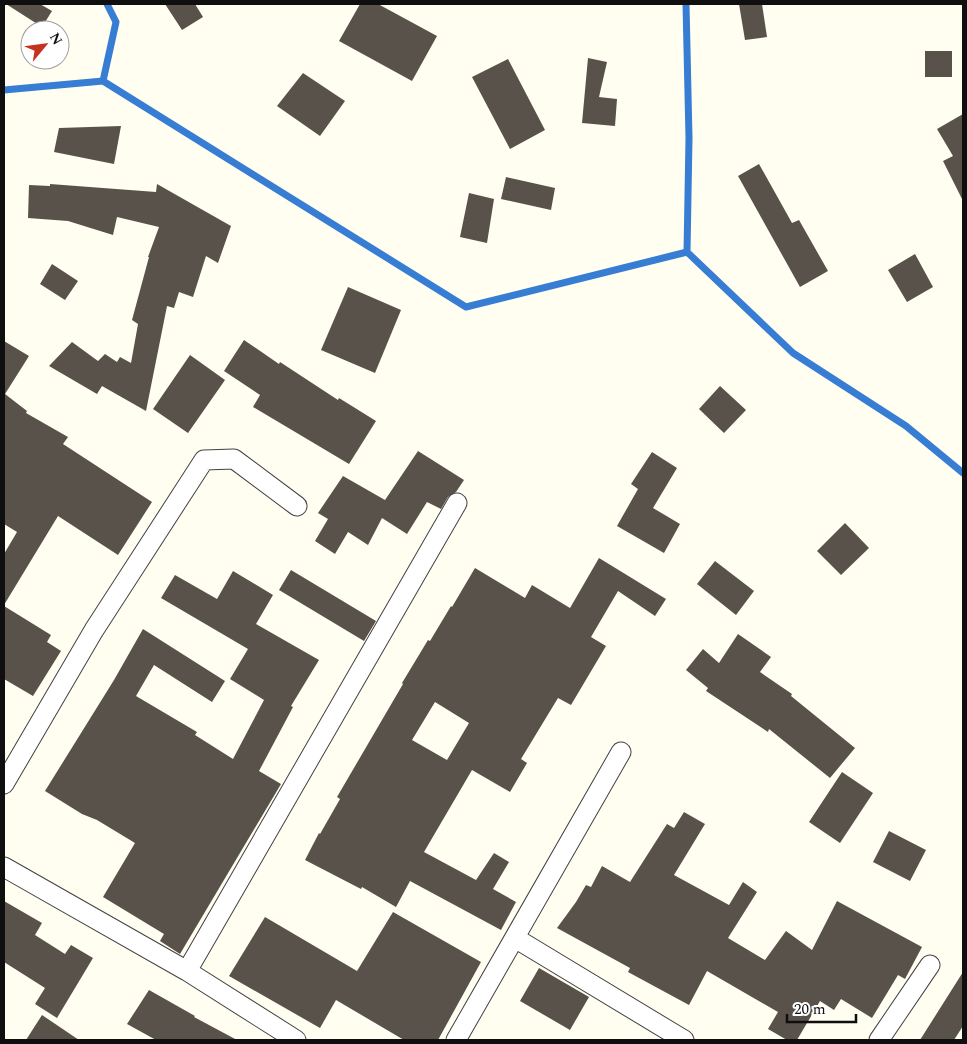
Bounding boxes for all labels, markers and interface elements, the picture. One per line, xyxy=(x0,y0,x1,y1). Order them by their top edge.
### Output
north arrow xyxy=(20,20,70,70)
text: N xyxy=(44,29,68,49)
scale bar xyxy=(787,992,856,1024)
text: 20 m xyxy=(794,998,826,1021)

